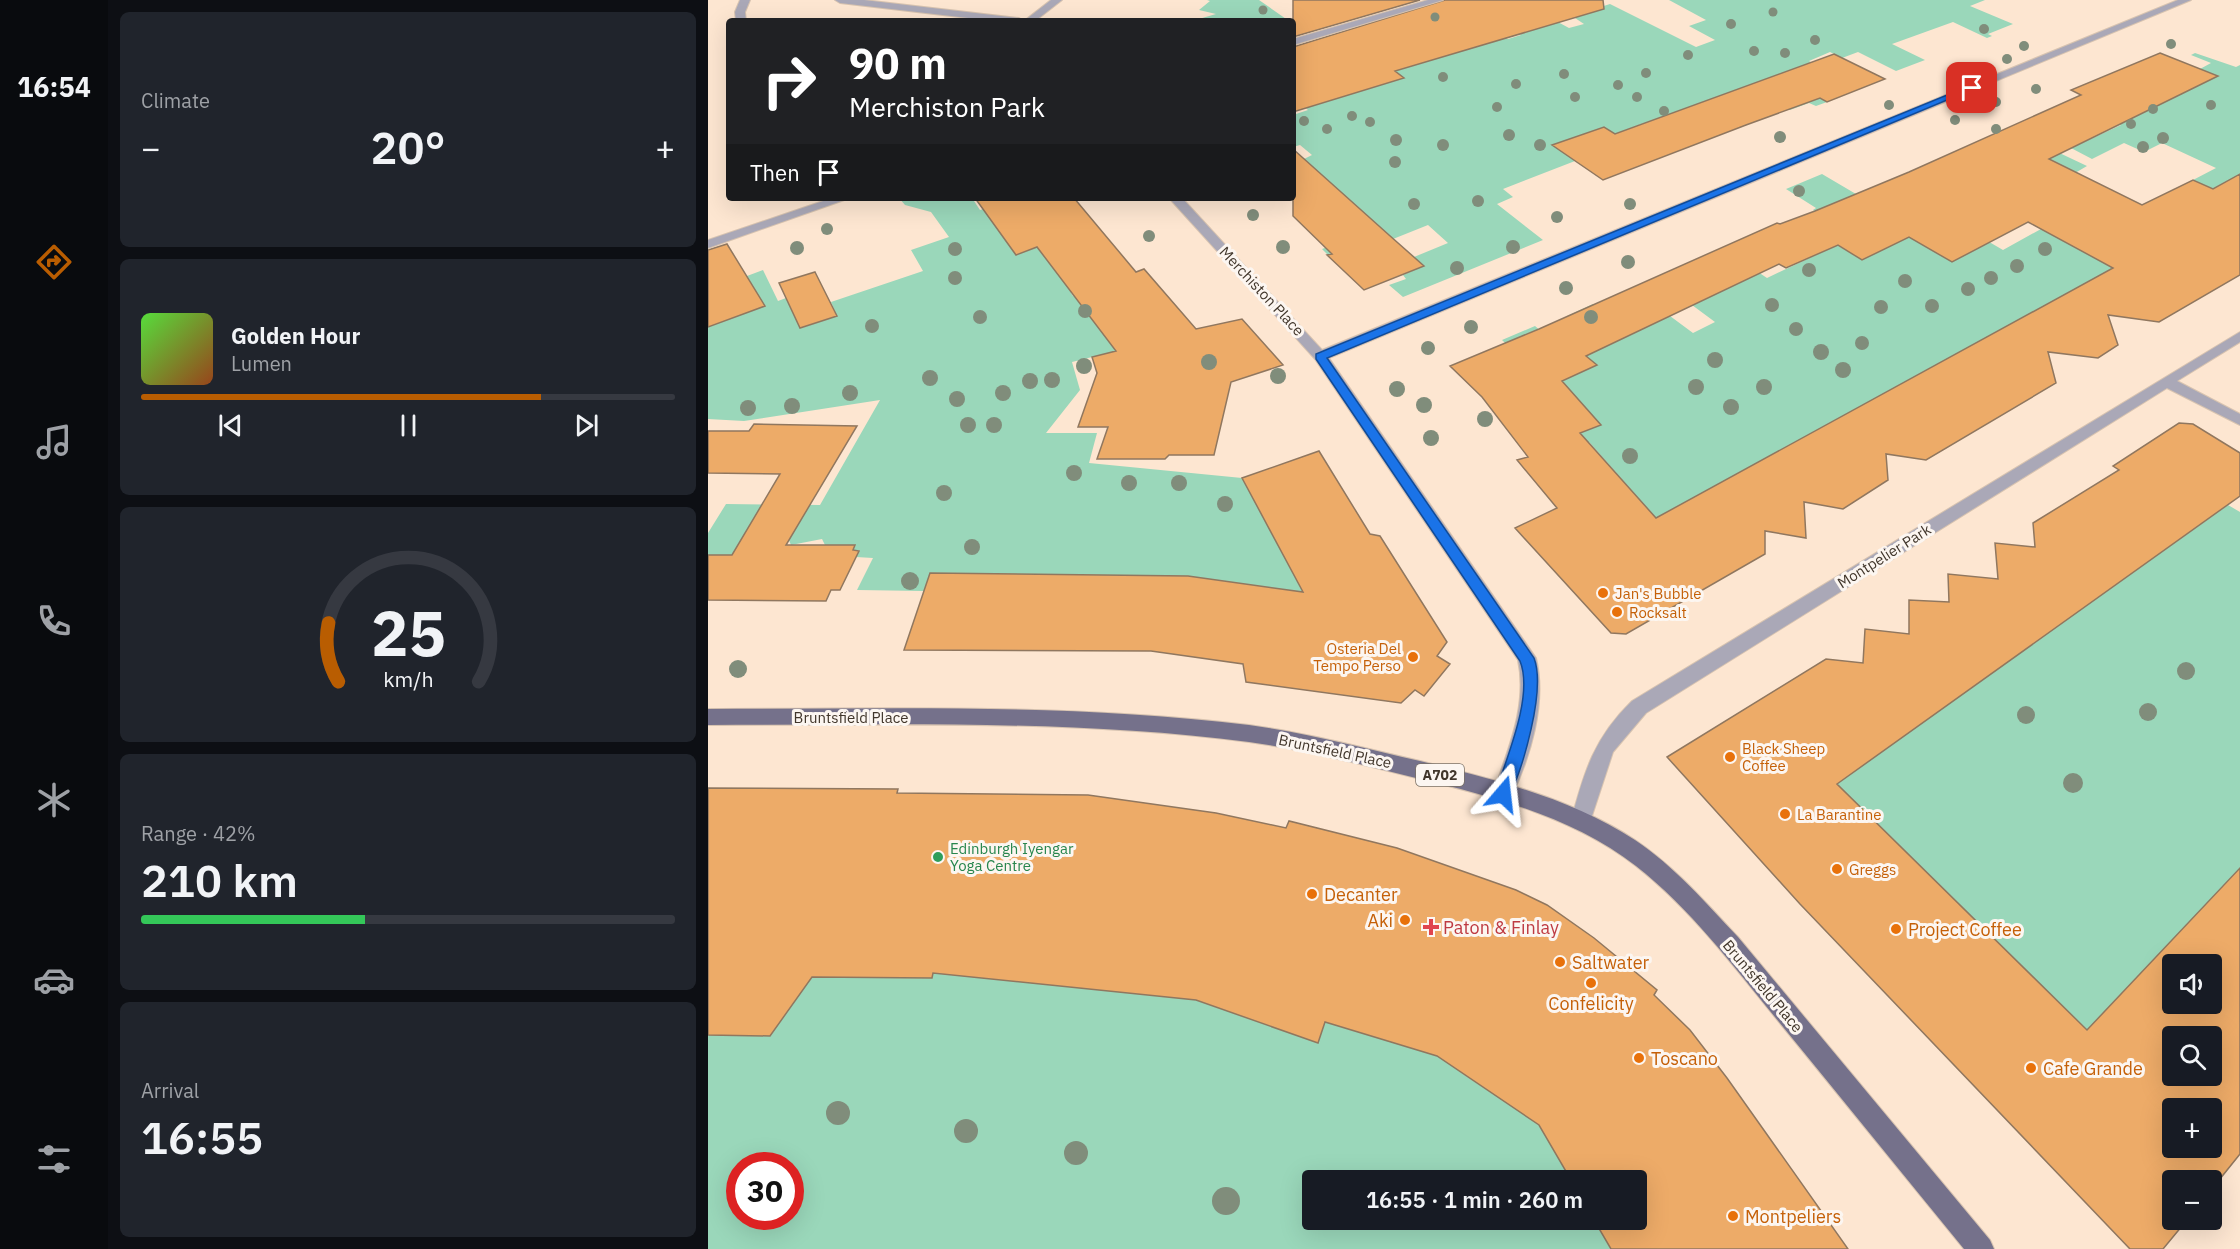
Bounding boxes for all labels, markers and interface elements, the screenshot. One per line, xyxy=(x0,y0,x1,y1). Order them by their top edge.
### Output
text: 90 m xyxy=(849,36,947,91)
icon: right xyxy=(750,42,828,120)
pin xyxy=(1946,62,1997,113)
text: 16:54 xyxy=(17,69,91,104)
icon: arrive xyxy=(1955,71,1988,104)
text: Climate xyxy=(141,87,210,114)
text: Merchiston Park xyxy=(849,89,1045,124)
text: 20° xyxy=(370,118,446,176)
text: − xyxy=(141,126,161,169)
text: + xyxy=(655,126,675,169)
icon: arrive xyxy=(812,156,845,189)
text: Then xyxy=(750,158,800,187)
icon: directions xyxy=(33,241,75,283)
street label: Merchiston Place xyxy=(1216,242,1308,340)
text: Golden Hour xyxy=(231,321,360,350)
text: Lumen xyxy=(231,350,292,377)
icon: previous xyxy=(214,409,247,442)
icon: pause xyxy=(392,409,425,442)
icon: next xyxy=(570,409,603,442)
icon: music xyxy=(33,421,75,463)
street label: Montpelier Park xyxy=(1834,520,1934,592)
place label: Jan's Bubble xyxy=(1615,584,1701,603)
marker: Jan's Bubble xyxy=(1596,586,1610,600)
text: 25 xyxy=(371,592,445,673)
icon: phone xyxy=(33,600,75,642)
place label: Rocksalt xyxy=(1629,603,1687,622)
marker: Rocksalt xyxy=(1610,605,1624,619)
place label: Osteria Del Tempo Perso xyxy=(1313,639,1401,675)
marker: Osteria Del Tempo Perso xyxy=(1406,650,1420,664)
text: km/h xyxy=(383,665,433,693)
street label: Bruntsfield Place xyxy=(794,708,908,727)
street label: Bruntsfield Place xyxy=(1277,730,1393,772)
place label: Black Sheep Coffee xyxy=(1742,739,1825,775)
marker: Black Sheep Coffee xyxy=(1723,750,1737,764)
position arrow xyxy=(1471,762,1535,826)
road number: A702 xyxy=(1416,764,1464,786)
icon: climate xyxy=(33,779,75,821)
place label: La Barantine xyxy=(1797,805,1882,824)
marker: La Barantine xyxy=(1778,807,1792,821)
text: Range · 42% xyxy=(141,820,256,847)
place label: Edinburgh Iyengar Yoga Centre xyxy=(950,839,1074,875)
marker: Edinburgh Iyengar Yoga Centre xyxy=(931,850,945,864)
text: 210 km xyxy=(141,851,298,909)
place label: Greggs xyxy=(1849,860,1896,879)
marker: Greggs xyxy=(1830,862,1844,876)
place label: Decanter xyxy=(1324,883,1398,906)
marker: Decanter xyxy=(1305,887,1319,901)
place label: Aki xyxy=(1367,909,1393,932)
marker: Aki xyxy=(1398,913,1412,927)
place label: Paton & Finlay xyxy=(1443,916,1559,939)
place label: Project Coffee xyxy=(1908,918,2022,941)
marker: Paton & Finlay xyxy=(1424,920,1438,934)
marker: Project Coffee xyxy=(1889,922,1903,936)
street label: Bruntsfield Place xyxy=(1719,936,1807,1036)
place label: Saltwater xyxy=(1572,951,1650,974)
map controls xyxy=(2162,954,2222,1230)
button: sound xyxy=(2162,954,2222,1014)
marker: Saltwater xyxy=(1553,955,1567,969)
icon: car xyxy=(33,959,75,1001)
marker: Confelicity xyxy=(1584,976,1598,990)
place label: Confelicity xyxy=(1548,992,1634,1015)
button: search xyxy=(2162,1026,2222,1086)
place label: Toscano xyxy=(1651,1047,1718,1070)
marker: Toscano xyxy=(1632,1051,1646,1065)
place label: Cafe Grande xyxy=(2043,1057,2143,1080)
marker: Cafe Grande xyxy=(2024,1061,2038,1075)
text: Arrival xyxy=(141,1077,199,1104)
button: + xyxy=(2162,1098,2222,1158)
text: 16:55 xyxy=(141,1108,263,1166)
icon: filters xyxy=(33,1138,75,1180)
speed limit sign: 30 xyxy=(726,1152,804,1230)
button: − xyxy=(2162,1170,2222,1230)
text: 16:55 · 1 min · 260 m xyxy=(1366,1185,1583,1214)
place label: Montpeliers xyxy=(1745,1205,1841,1228)
marker: Montpeliers xyxy=(1726,1209,1740,1223)

